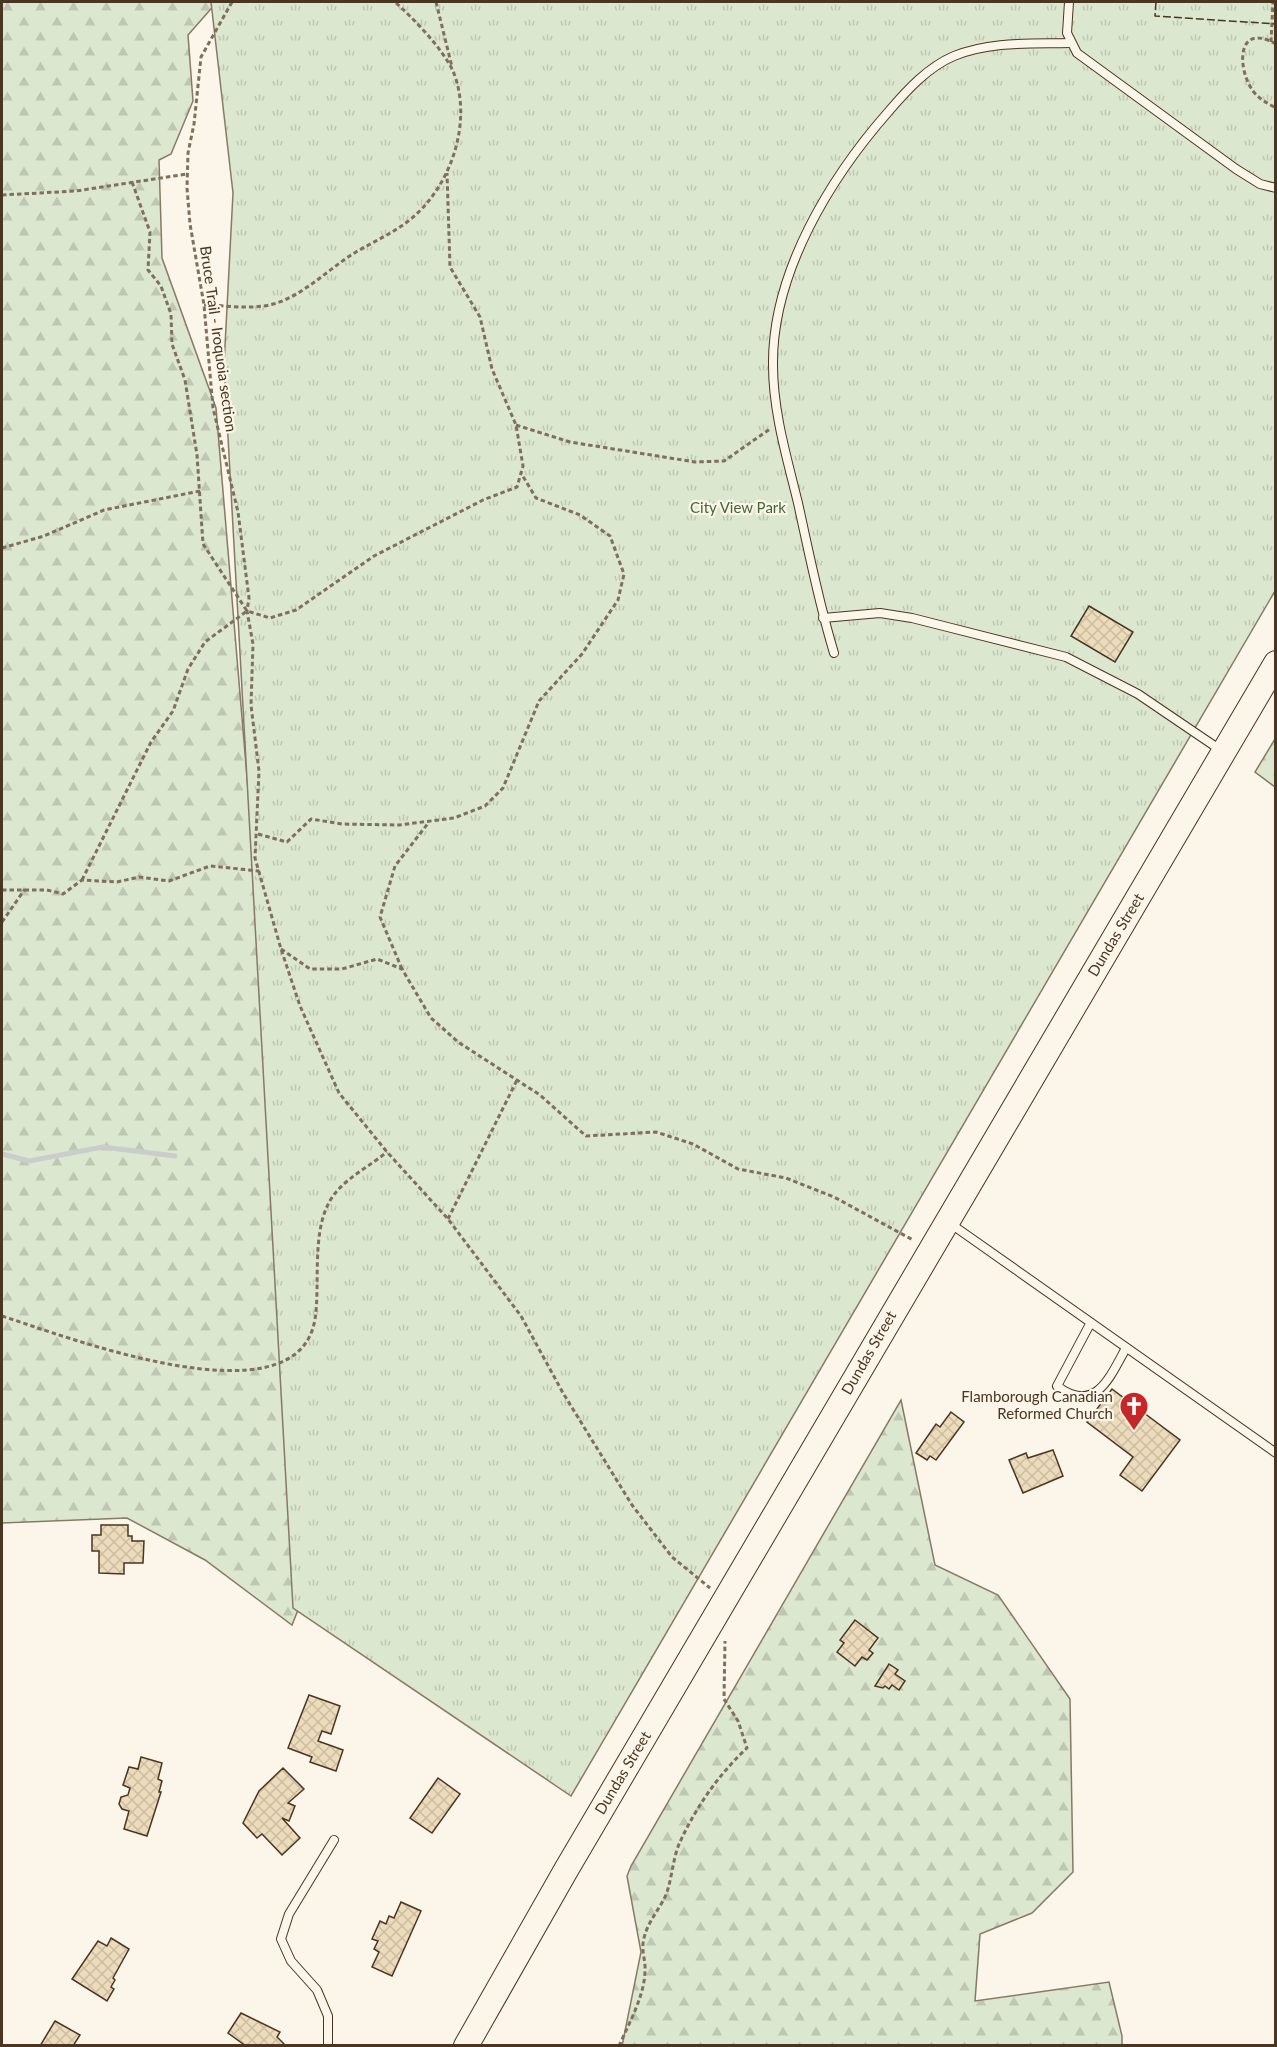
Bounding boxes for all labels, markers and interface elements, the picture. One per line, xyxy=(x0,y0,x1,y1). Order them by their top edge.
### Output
street label: Bruce Trail - Iroquoia section xyxy=(197,245,241,433)
park label: City View Park xyxy=(690,498,786,516)
street label: Dundas Street xyxy=(1083,889,1147,979)
street label: Dundas Street xyxy=(837,1307,900,1398)
place label: Flamborough Canadian Reformed Church xyxy=(961,1387,1113,1422)
church icon: Flamborough Canadian Reformed Church xyxy=(1118,1390,1150,1432)
street label: Dundas Street xyxy=(590,1727,654,1817)

